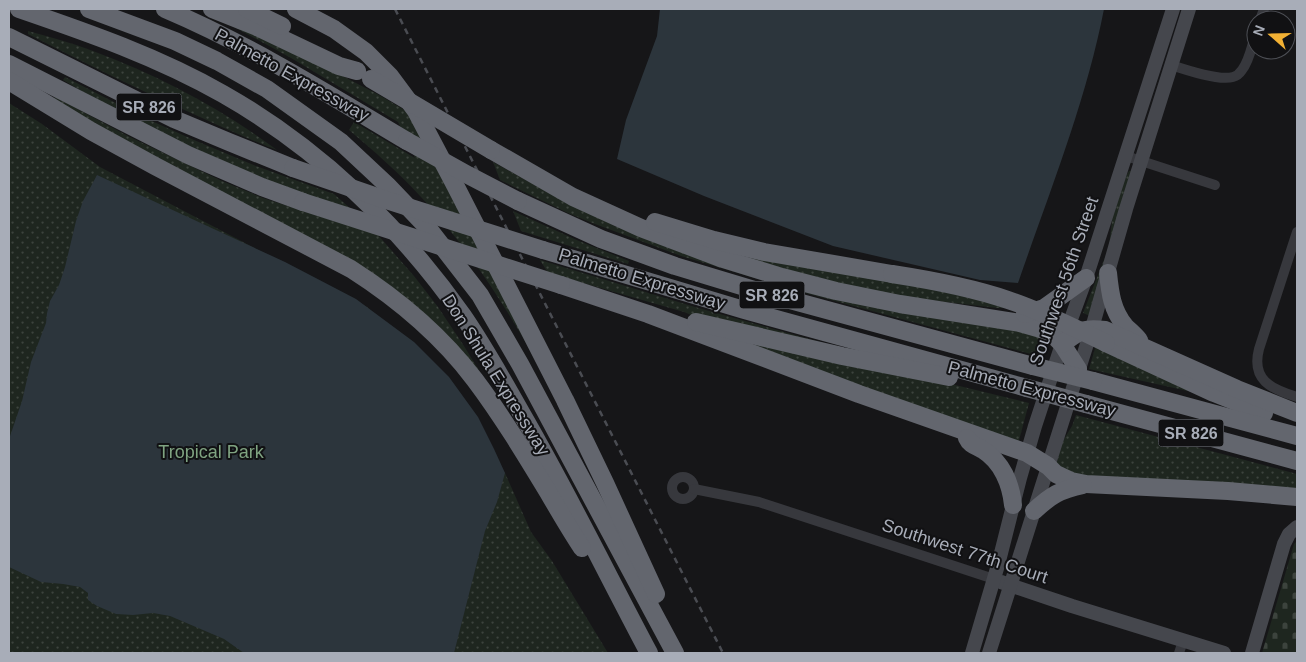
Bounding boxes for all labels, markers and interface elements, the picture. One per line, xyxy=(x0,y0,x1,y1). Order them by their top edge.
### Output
north arrow xyxy=(1246,10,1296,60)
text: N xyxy=(1250,23,1268,38)
street label: Palmetto Expressway xyxy=(211,24,373,126)
road number: SR 826 xyxy=(116,94,182,120)
street label: Southwest 56th Street xyxy=(1026,194,1102,368)
street label: Palmetto Expressway xyxy=(556,244,728,314)
road number: SR 826 xyxy=(740,282,804,308)
street label: Don Shula Expressway xyxy=(438,291,554,459)
street label: Palmetto Expressway xyxy=(946,357,1118,421)
road number: SR 826 xyxy=(1158,419,1224,446)
park label: Tropical Park xyxy=(158,442,265,462)
street label: Southwest 77th Court xyxy=(880,515,1050,587)

